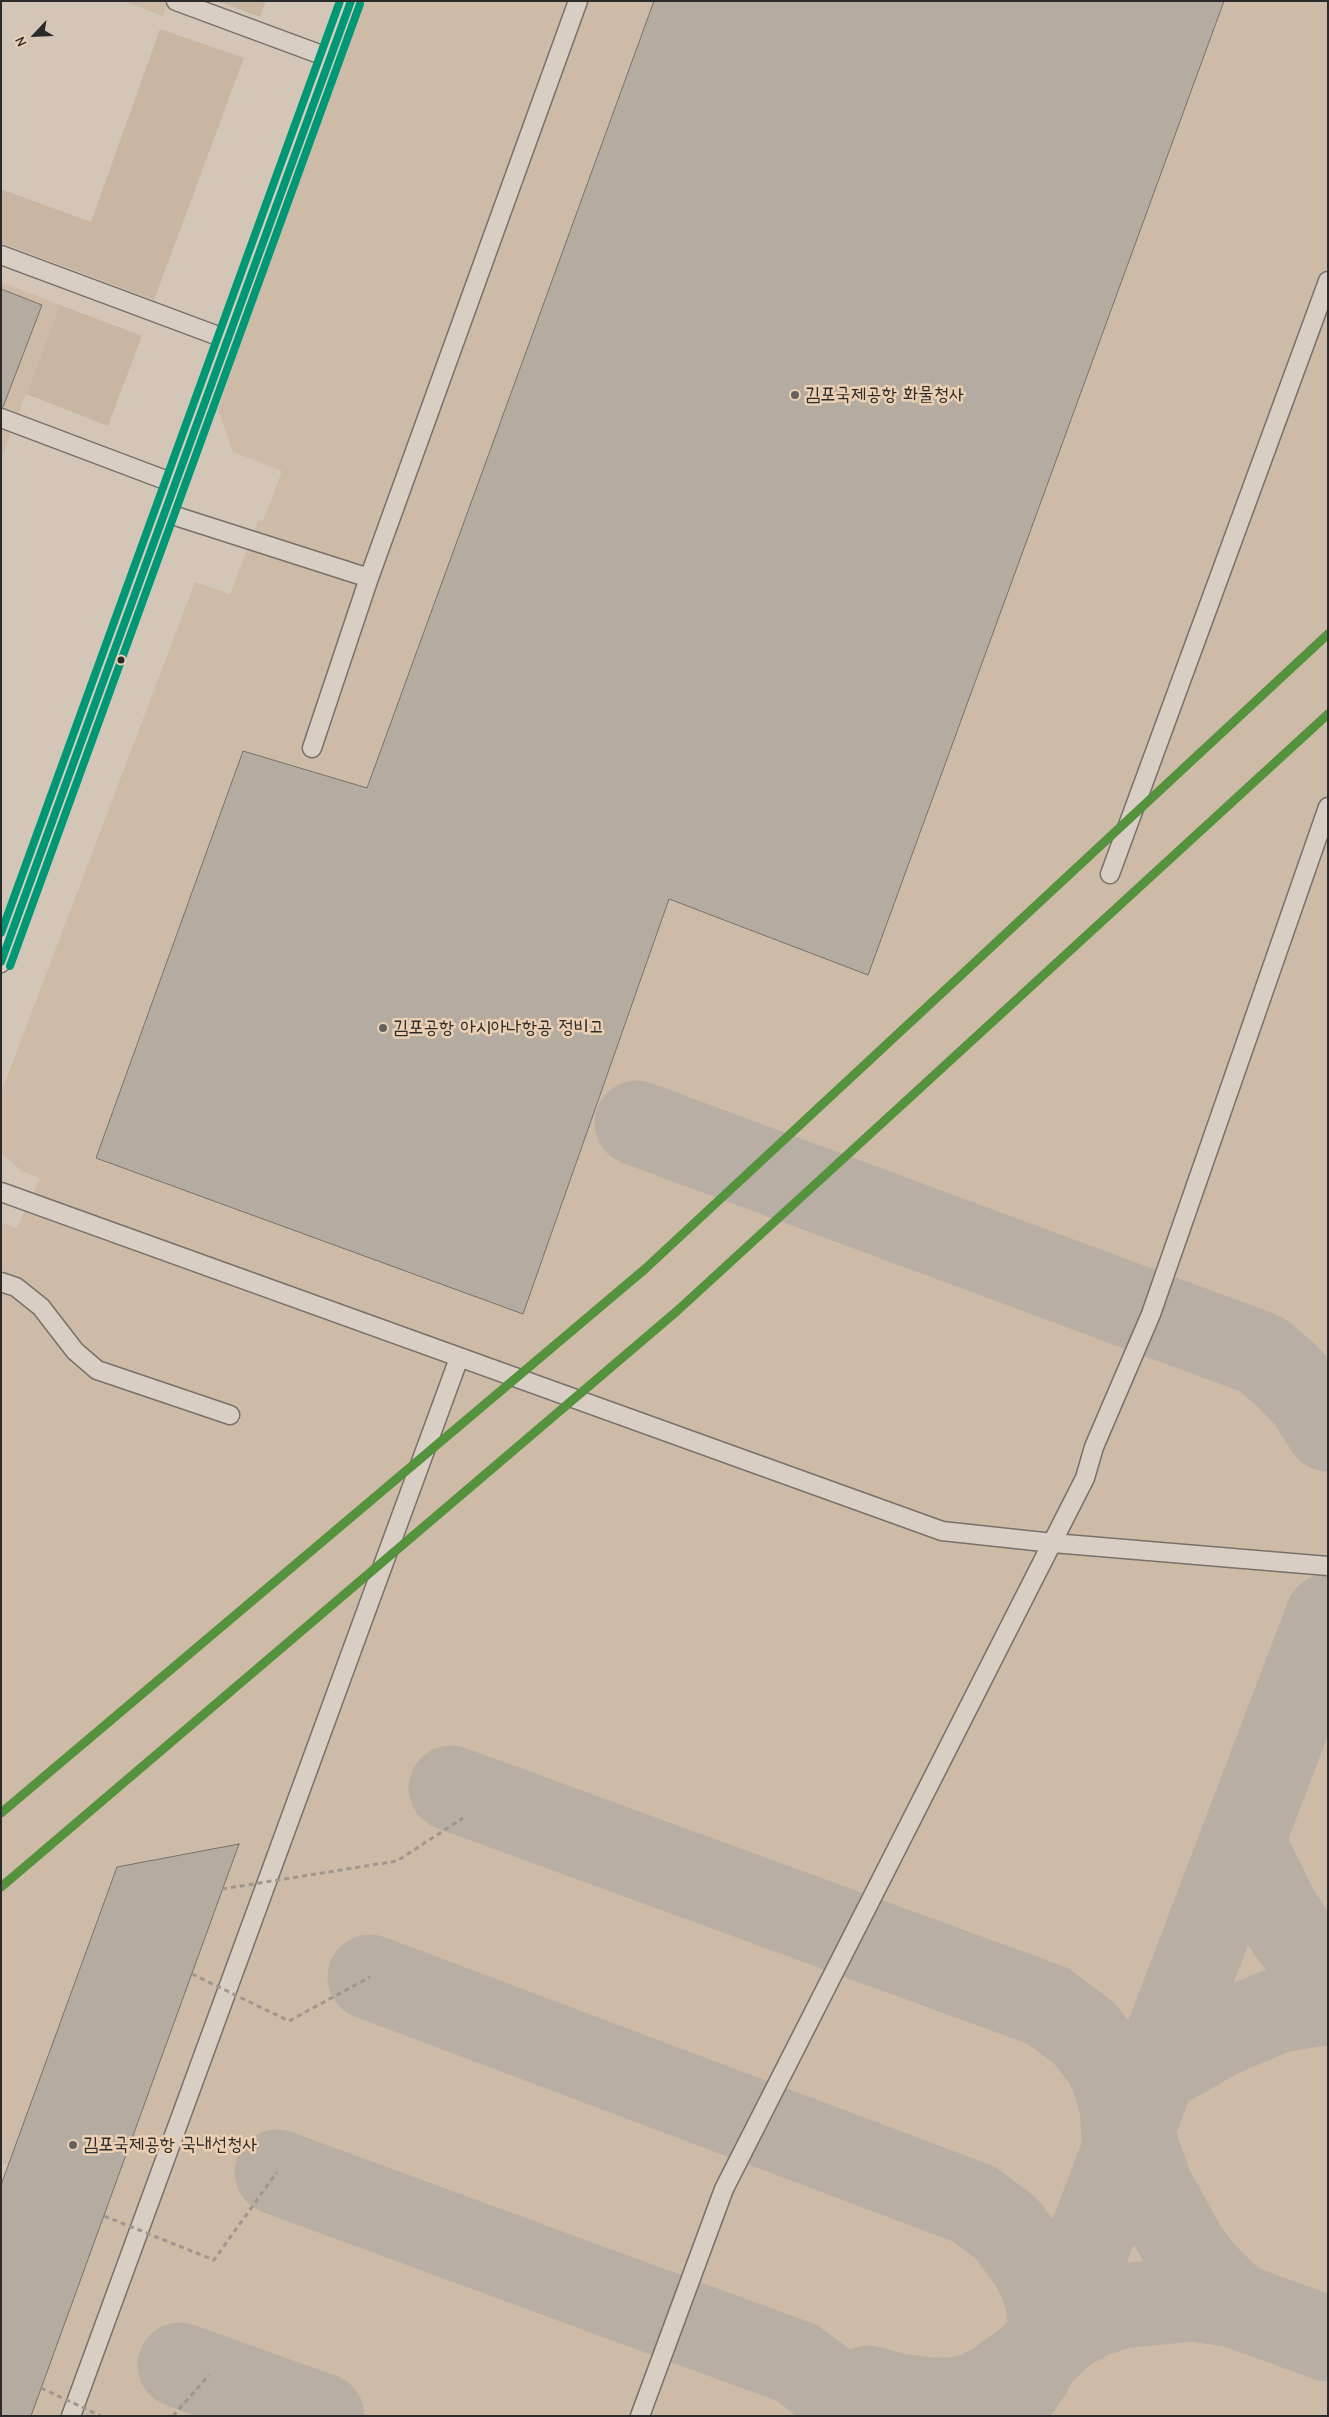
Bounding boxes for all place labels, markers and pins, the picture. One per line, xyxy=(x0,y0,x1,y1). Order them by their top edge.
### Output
place label: 김포국제공항 화물청사 xyxy=(805,384,964,406)
marker: 김포국제공항 화물청사 xyxy=(789,389,801,401)
unlabelled marker xyxy=(116,655,126,665)
place label: 김포공항 아시아나항공 정비고 xyxy=(393,1017,604,1039)
marker: 김포공항 아시아나항공 정비고 xyxy=(377,1022,389,1034)
place label: 김포국제공항 국내선청사 xyxy=(83,2134,258,2156)
marker: 김포국제공항 국내선청사 xyxy=(67,2139,79,2151)

